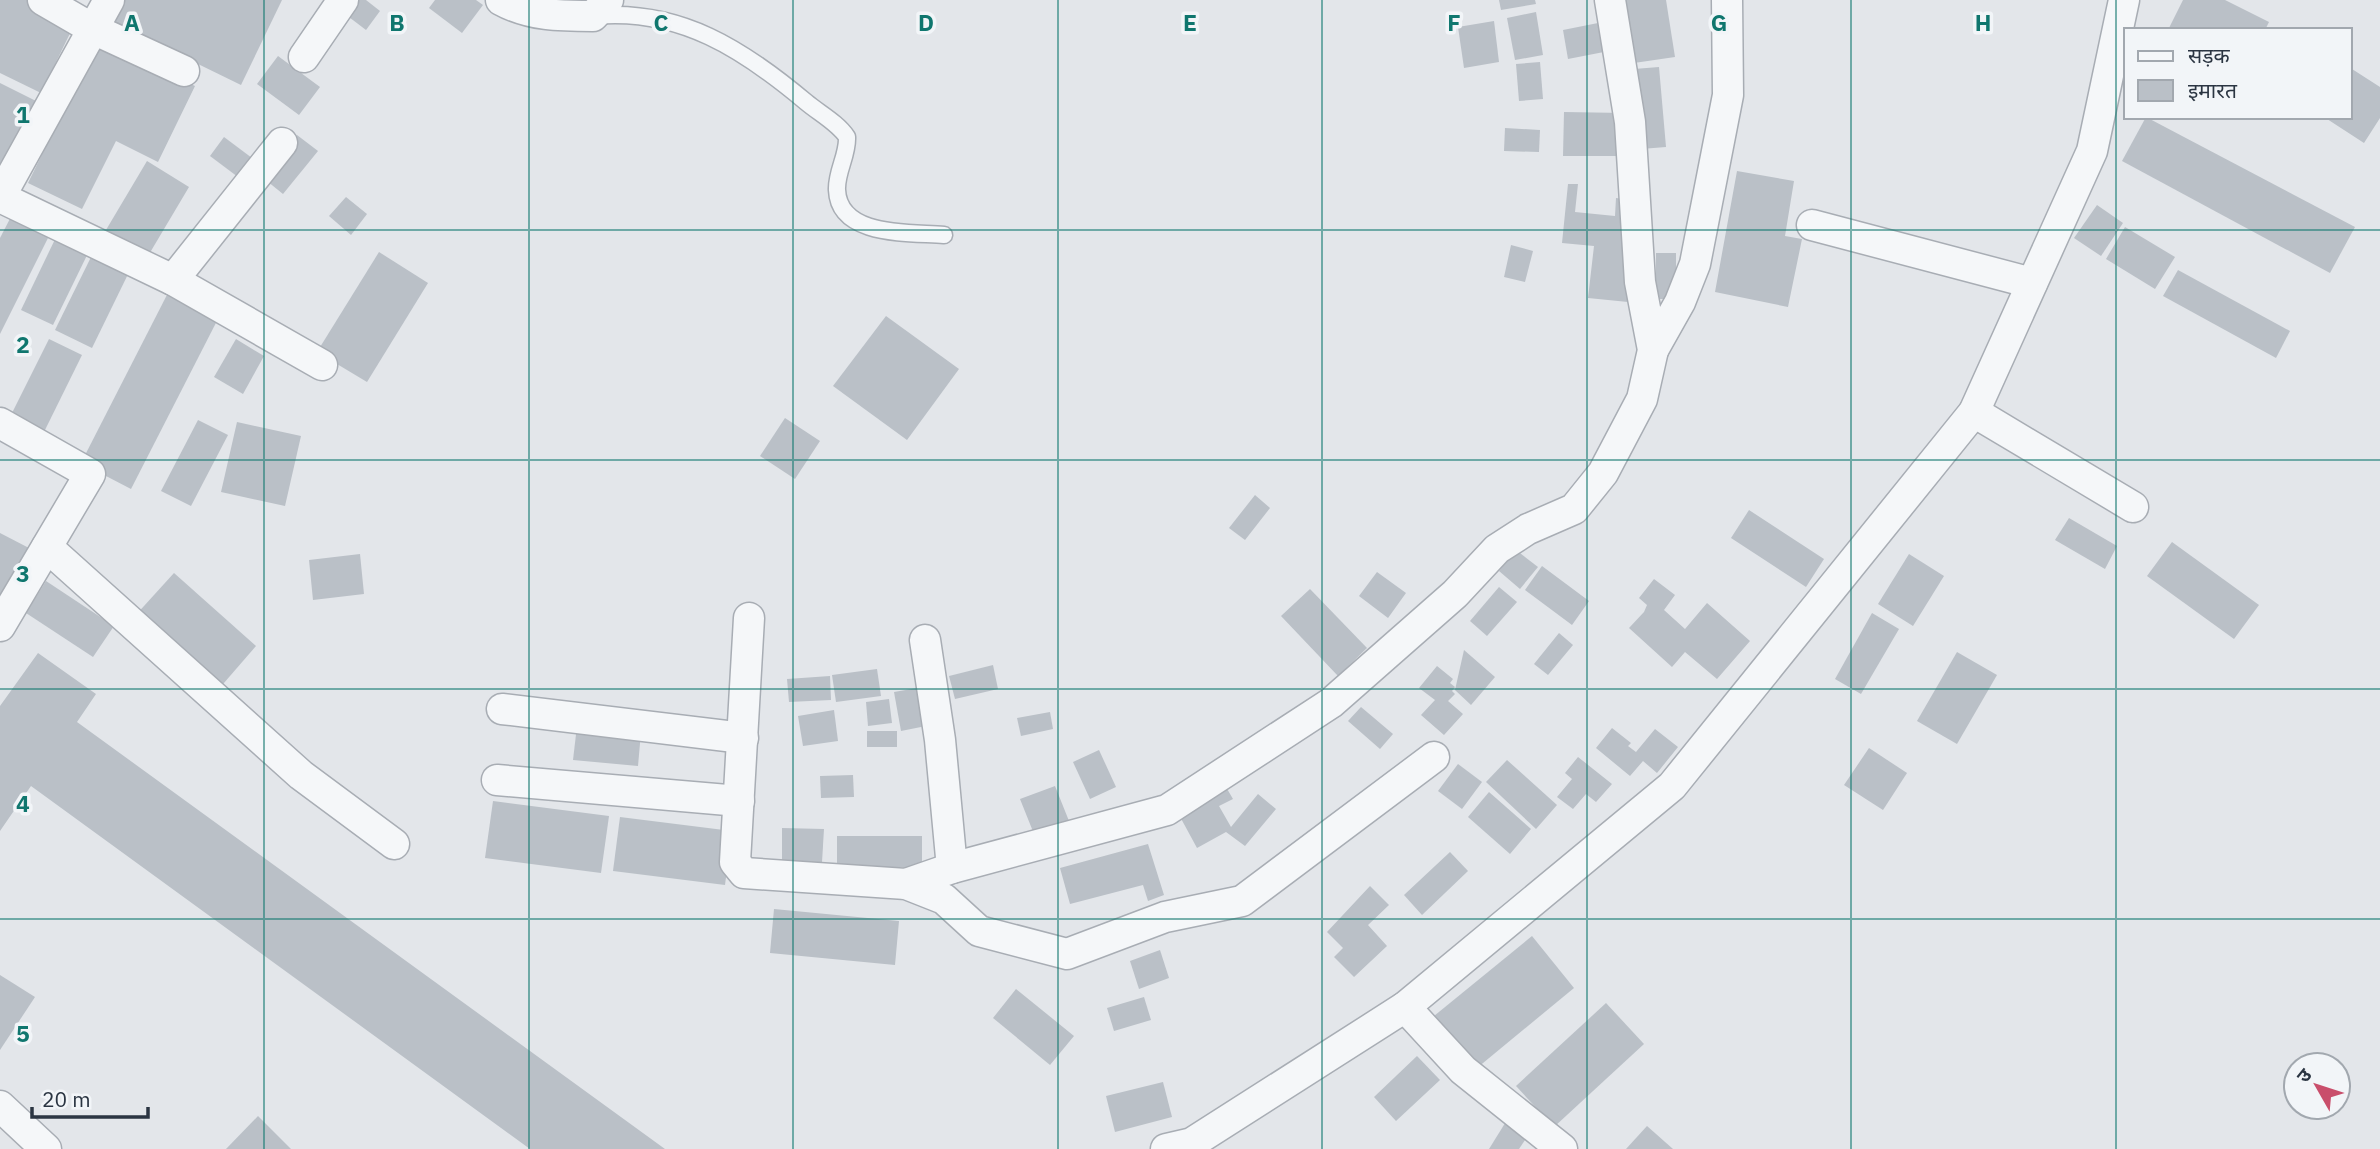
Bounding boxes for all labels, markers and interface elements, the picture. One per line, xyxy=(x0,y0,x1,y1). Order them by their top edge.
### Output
text: A xyxy=(124,7,140,37)
text: B xyxy=(389,7,405,37)
text: C xyxy=(654,7,669,37)
text: D xyxy=(918,7,934,37)
text: E xyxy=(1183,7,1197,37)
text: F xyxy=(1447,7,1461,37)
text: G xyxy=(1711,7,1727,37)
text: H xyxy=(1975,7,1991,37)
legend xyxy=(2124,28,2352,119)
text: सड़क xyxy=(2188,41,2230,69)
text: इमारत xyxy=(2188,76,2238,104)
text: 1 xyxy=(16,99,30,129)
text: 2 xyxy=(16,329,30,359)
text: 3 xyxy=(16,558,30,588)
text: 4 xyxy=(16,788,30,818)
text: 5 xyxy=(16,1018,30,1048)
north arrow xyxy=(2282,1051,2352,1121)
text: उ xyxy=(2291,1063,2317,1087)
scale bar xyxy=(32,1076,147,1120)
text: 20 m xyxy=(42,1085,91,1113)

